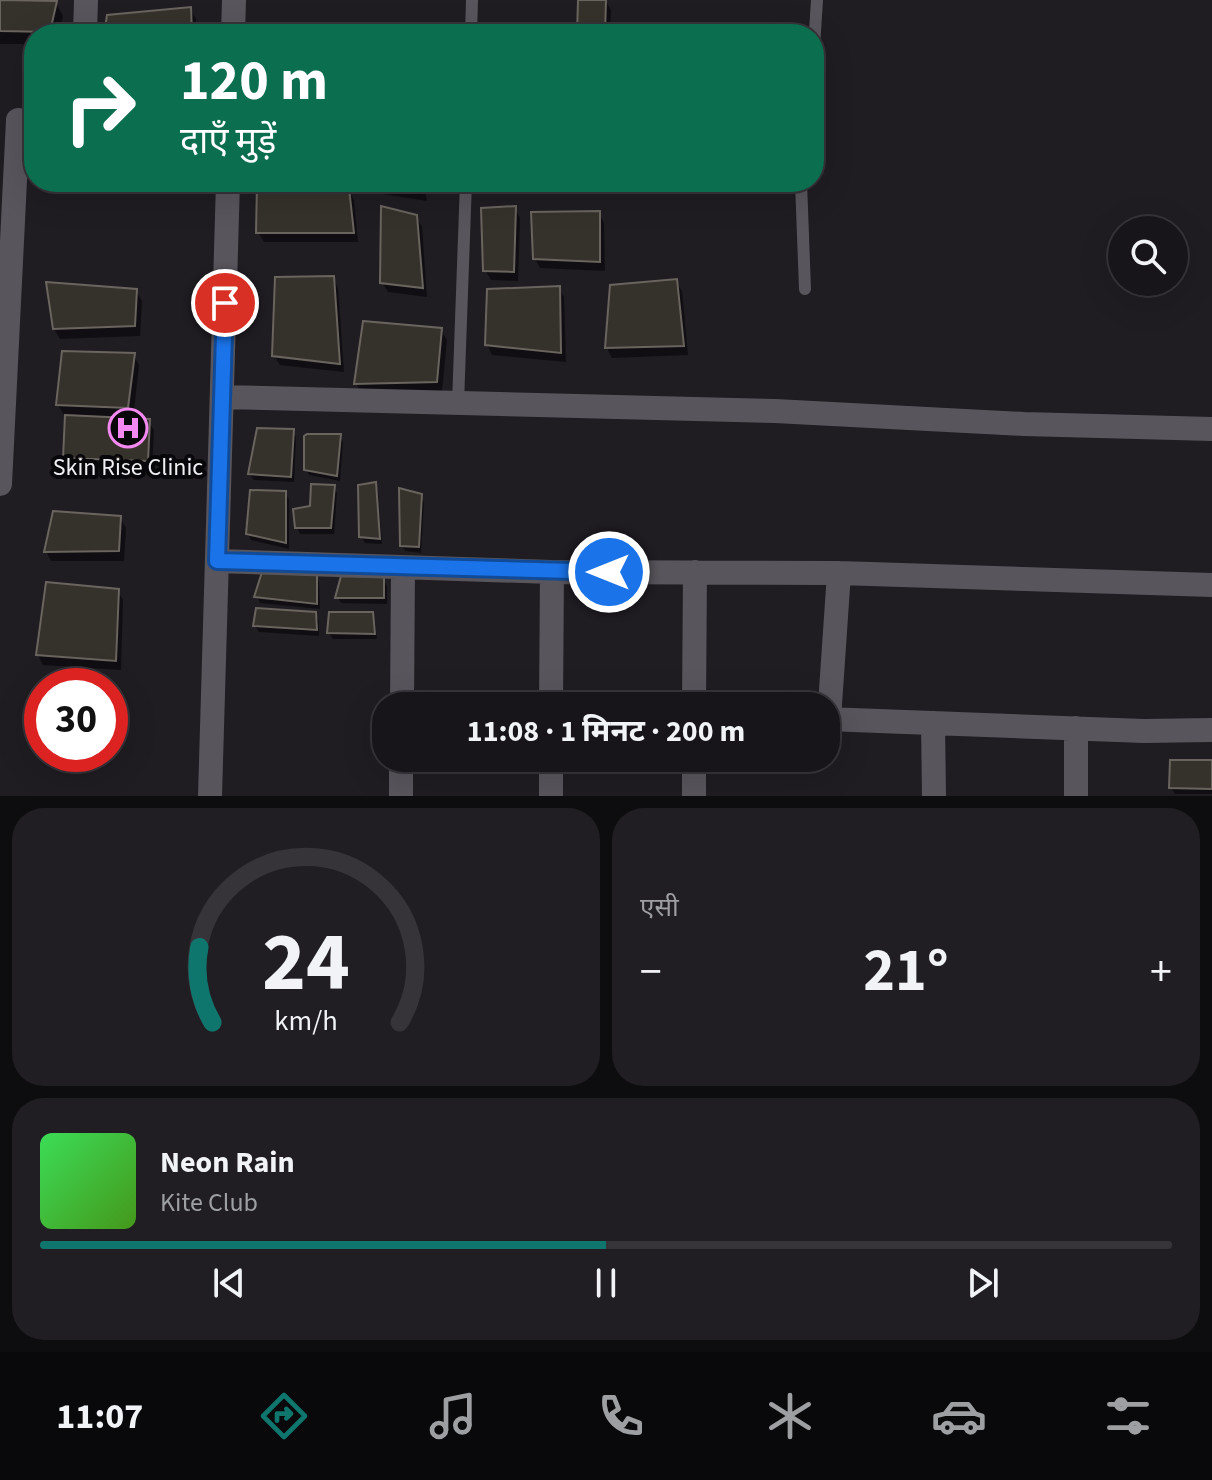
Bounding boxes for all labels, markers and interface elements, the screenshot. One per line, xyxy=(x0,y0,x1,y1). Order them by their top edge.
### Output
text: 120 m xyxy=(180,42,328,121)
icon: right xyxy=(48,56,152,160)
text: दाएँ मुड़ें xyxy=(180,116,276,167)
map controls xyxy=(1108,216,1188,296)
button: search xyxy=(1108,216,1188,296)
pin xyxy=(191,269,259,337)
icon: arrive xyxy=(203,281,247,325)
hospital icon: Skin Rise Clinic xyxy=(107,407,149,449)
place label: Skin Rise Clinic xyxy=(53,450,203,485)
position arrow xyxy=(567,530,651,614)
speed limit sign: 30 xyxy=(24,668,128,772)
text: 11:08 · 1 मिनट · 200 m xyxy=(467,710,745,753)
text: एसी xyxy=(640,889,679,926)
text: 24 xyxy=(262,904,350,1022)
text: 21° xyxy=(863,929,949,1014)
text: − xyxy=(640,941,662,1004)
text: + xyxy=(1150,941,1172,1004)
text: km/h xyxy=(274,1001,338,1041)
text: Neon Rain xyxy=(160,1141,295,1184)
text: Kite Club xyxy=(160,1184,258,1221)
icon: previous xyxy=(207,1261,251,1305)
icon: pause xyxy=(584,1261,628,1305)
icon: next xyxy=(961,1261,1005,1305)
icon: directions xyxy=(256,1388,312,1444)
icon: music xyxy=(425,1388,481,1444)
icon: phone xyxy=(593,1388,649,1444)
icon: climate xyxy=(762,1388,818,1444)
icon: car xyxy=(931,1388,987,1444)
icon: filters xyxy=(1100,1388,1156,1444)
text: 11:07 xyxy=(56,1391,143,1442)

